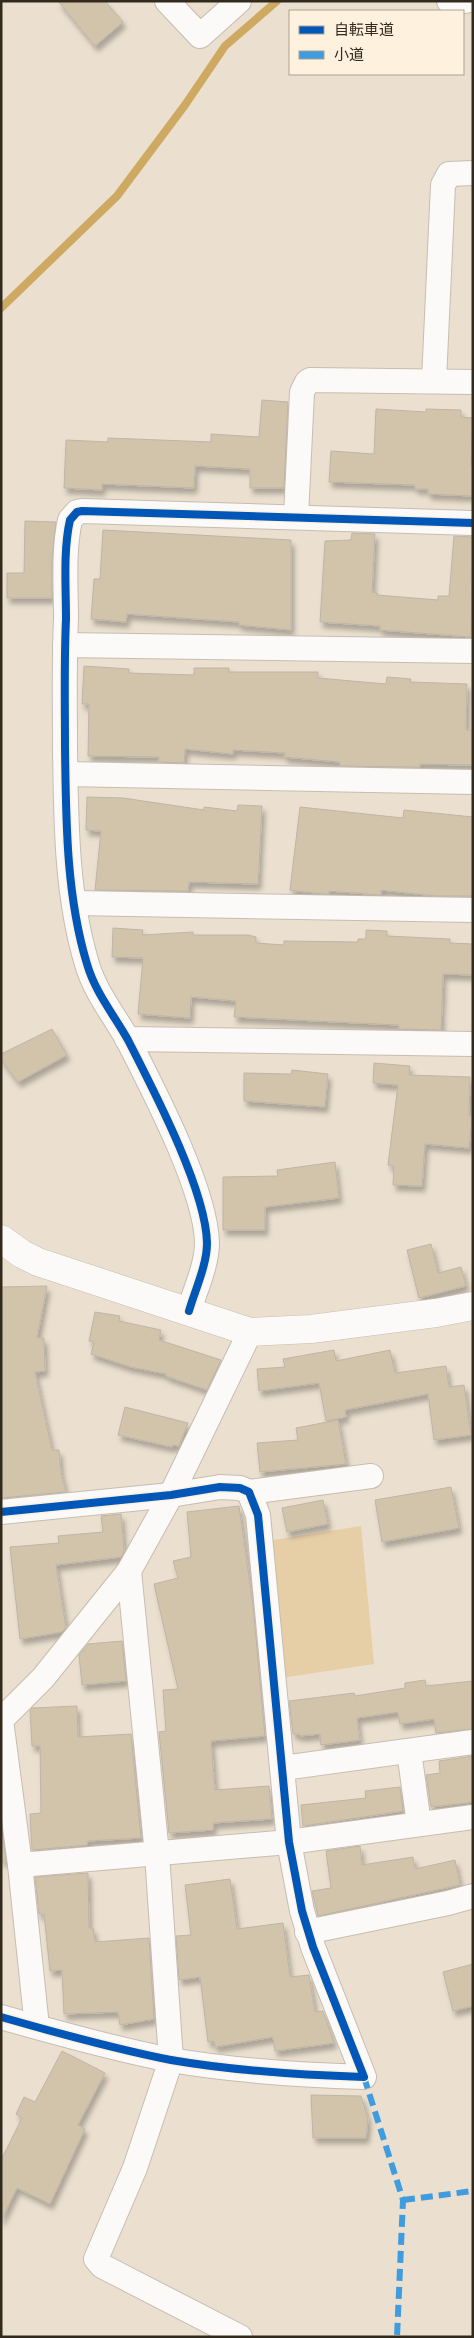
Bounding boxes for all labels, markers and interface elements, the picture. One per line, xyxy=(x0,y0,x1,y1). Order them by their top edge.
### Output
legend xyxy=(289,10,464,75)
text: 自転車道 xyxy=(334,20,394,39)
text: 小道 xyxy=(334,45,364,64)

